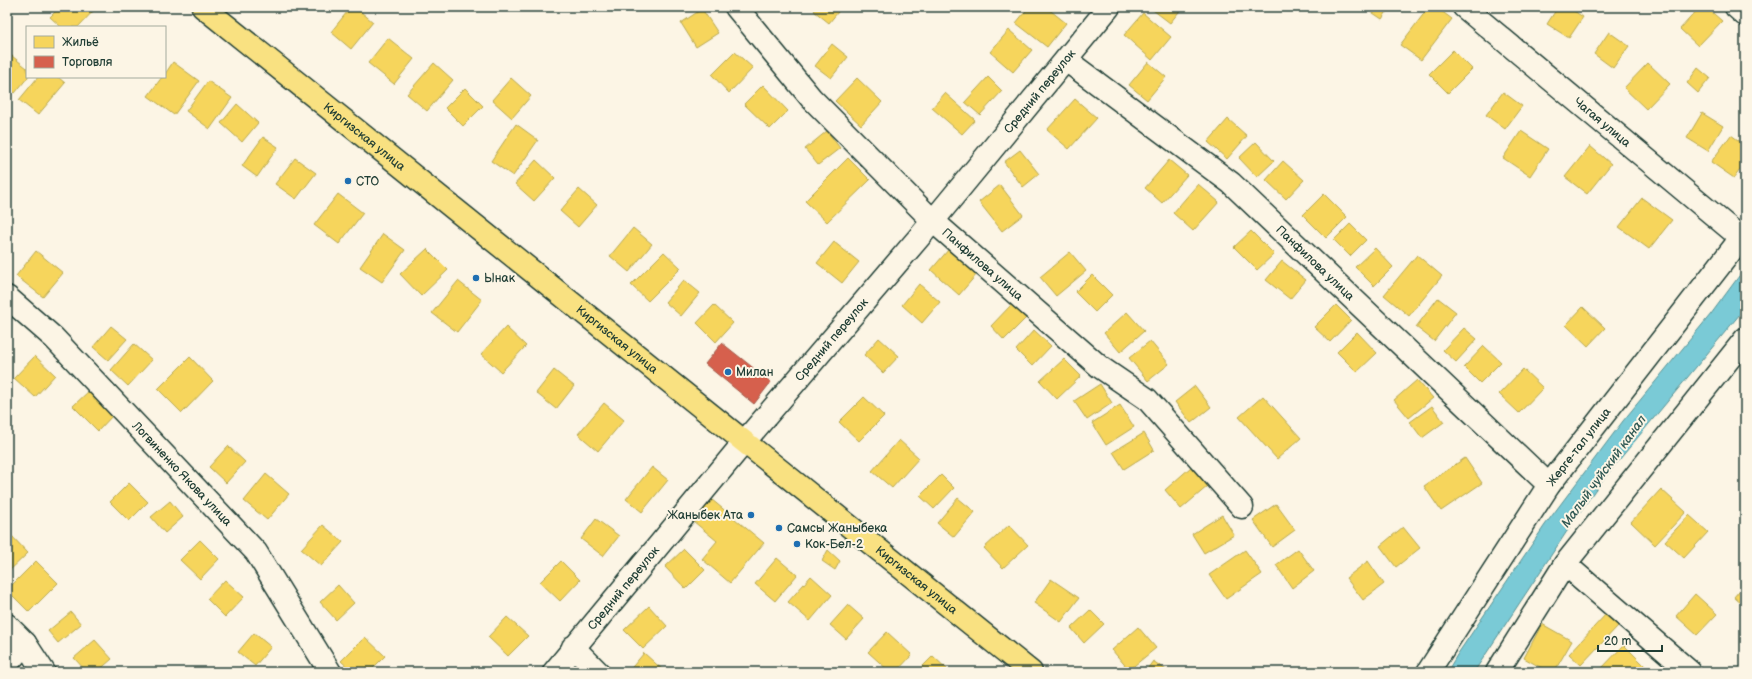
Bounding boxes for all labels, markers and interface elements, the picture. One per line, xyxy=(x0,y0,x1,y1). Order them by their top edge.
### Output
legend xyxy=(26,26,166,78)
text: Жильё xyxy=(62,35,99,50)
street label: Средний переулок xyxy=(1001,46,1079,137)
text: Торговля xyxy=(62,55,113,70)
street label: Чагая улица xyxy=(1570,95,1634,151)
street label: Киргизская улица xyxy=(320,100,408,174)
place label: СТО xyxy=(356,174,379,189)
marker: СТО xyxy=(343,176,353,186)
street label: Панфилова улица xyxy=(1273,223,1357,304)
street label: Панфилова улица xyxy=(939,225,1026,304)
place label: Ынак xyxy=(484,271,516,286)
marker: Ынак xyxy=(471,273,481,283)
street label: Средний переулок xyxy=(792,295,872,385)
street label: Киргизская улица xyxy=(573,302,661,377)
place label: Милан xyxy=(736,365,773,380)
marker: Милан xyxy=(723,367,733,377)
street label: Жерге-тал улица xyxy=(1544,405,1614,490)
water label: Малый чуйский канал xyxy=(1558,412,1650,531)
street label: Логвиненко Якова улица xyxy=(128,418,235,530)
place label: Жаныбек Ата xyxy=(667,508,743,523)
marker: Жаныбек Ата xyxy=(746,510,756,520)
place label: Самсы Жаныбека xyxy=(787,521,887,536)
marker: Самсы Жаныбека xyxy=(774,523,784,533)
place label: Кок-Бел-2 xyxy=(805,537,863,552)
marker: Кок-Бел-2 xyxy=(792,539,802,549)
street label: Средний переулок xyxy=(585,543,663,633)
street label: Киргизская улица xyxy=(872,543,960,618)
scale bar xyxy=(1598,627,1662,653)
text: 20 m xyxy=(1604,634,1631,649)

